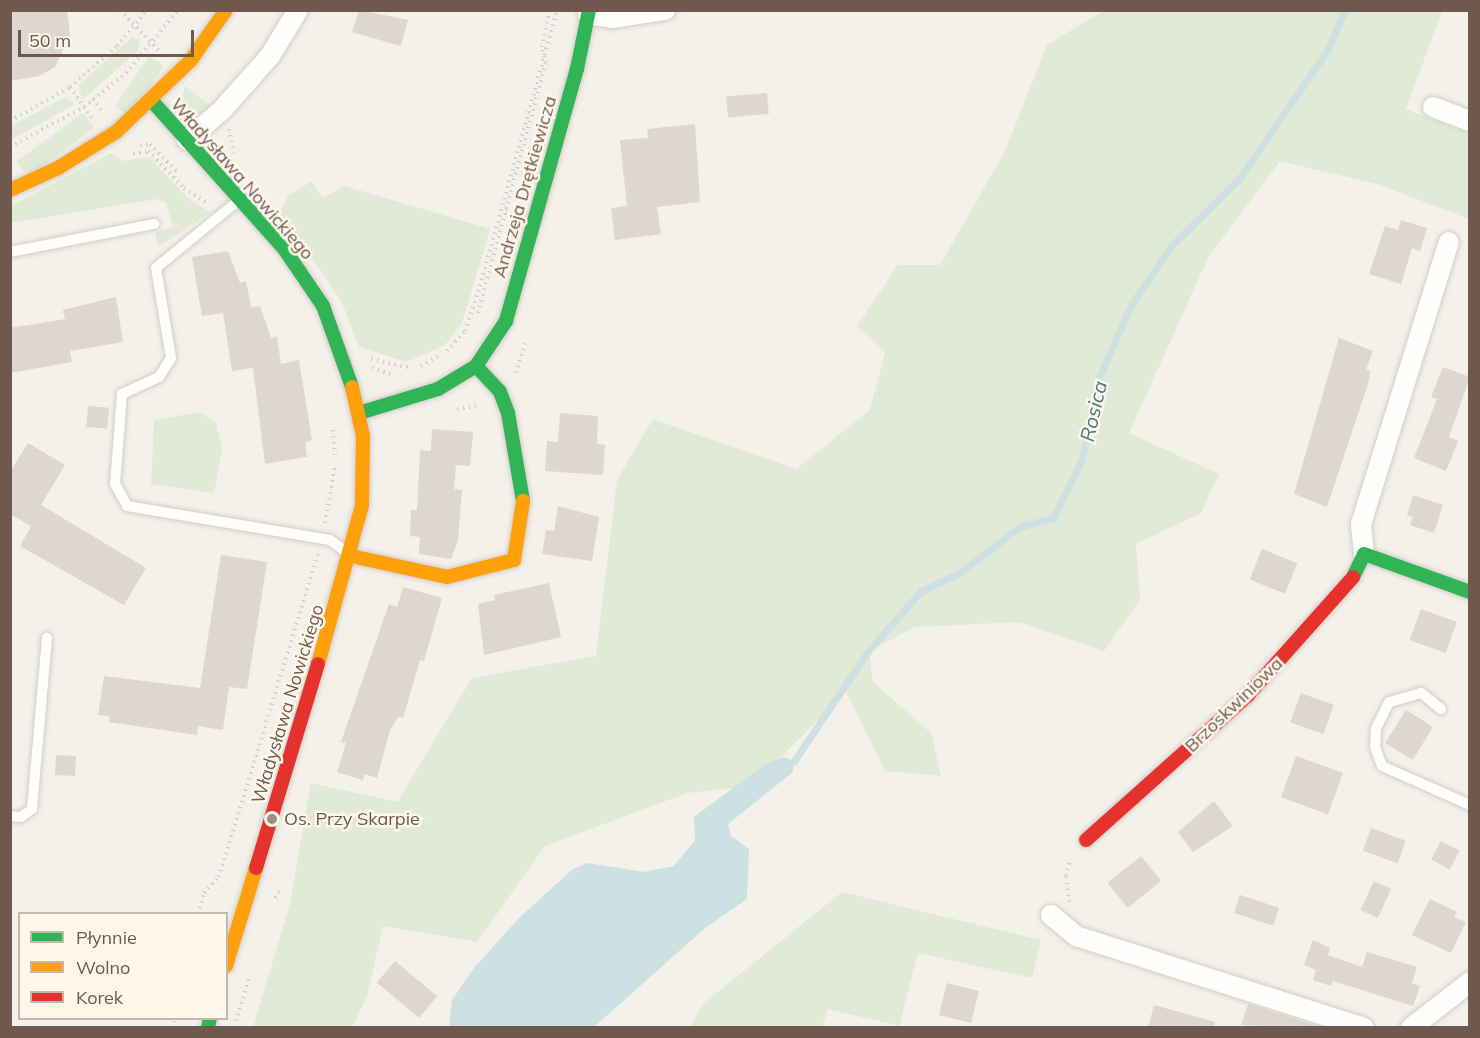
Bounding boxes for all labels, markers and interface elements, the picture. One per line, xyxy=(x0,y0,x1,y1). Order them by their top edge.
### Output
scale bar xyxy=(21,18,196,56)
text: 50 m xyxy=(29,29,71,52)
street label: Władysława Nowickiego xyxy=(166,94,318,264)
street label: Andrzeja Drętkiewicza xyxy=(489,94,561,280)
water label: Rosica xyxy=(1074,378,1112,444)
street label: Władysława Nowickiego xyxy=(247,602,329,806)
street label: Brzoskwiniowa xyxy=(1181,653,1287,757)
place label: Os. Przy Skarpie xyxy=(284,808,420,830)
marker: Os. Przy Skarpie xyxy=(265,812,279,826)
legend xyxy=(18,912,228,1020)
text: Płynnie xyxy=(76,926,137,949)
text: Wolno xyxy=(76,956,130,979)
text: Korek xyxy=(76,986,123,1009)

